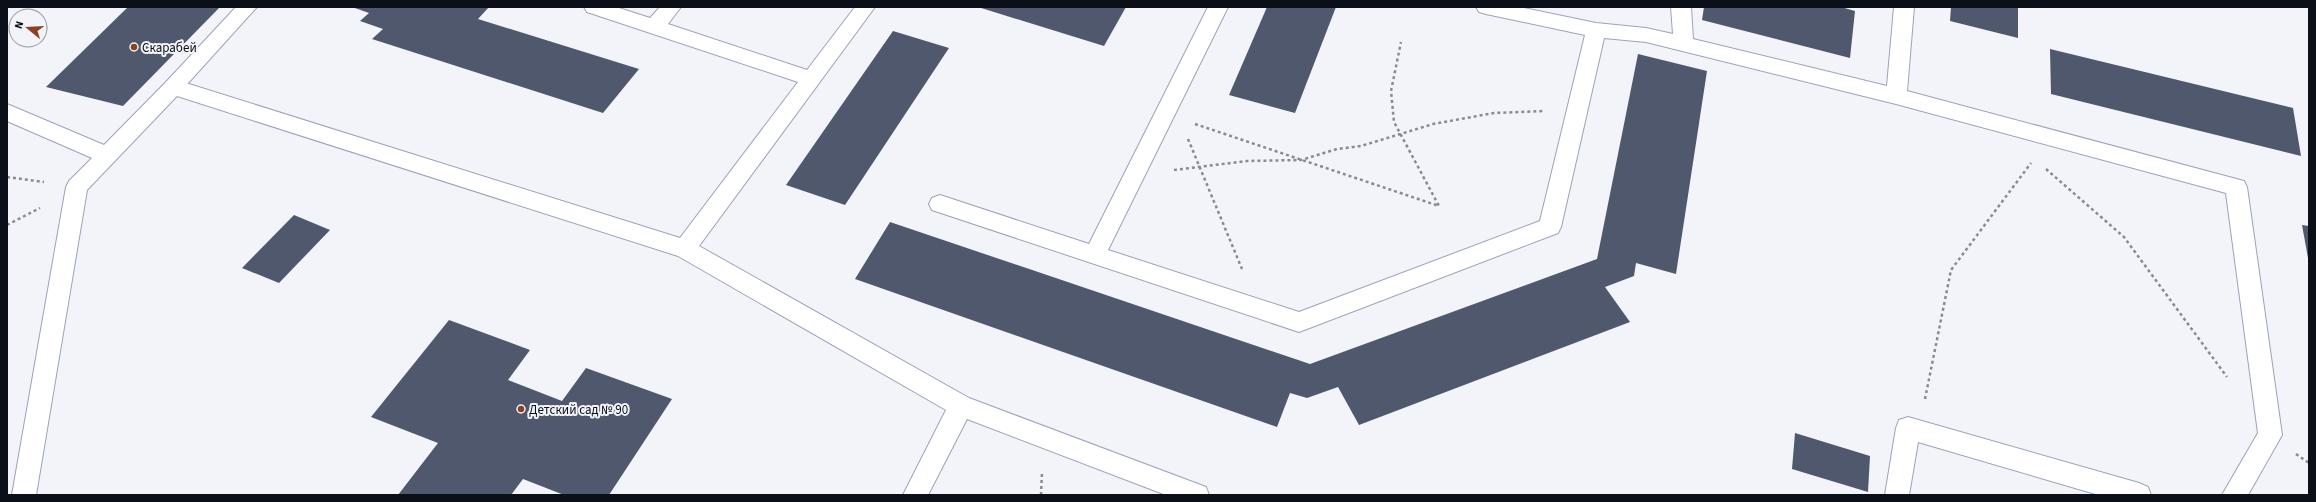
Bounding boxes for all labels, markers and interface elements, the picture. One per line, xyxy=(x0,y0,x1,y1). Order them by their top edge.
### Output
north arrow xyxy=(8,8,48,48)
text: N xyxy=(11,19,27,31)
place label: Скарабей xyxy=(142,39,197,57)
marker: Скарабей xyxy=(129,42,139,52)
place label: Детский сад № 90 xyxy=(529,401,628,419)
marker: Детский сад № 90 xyxy=(516,404,526,414)

